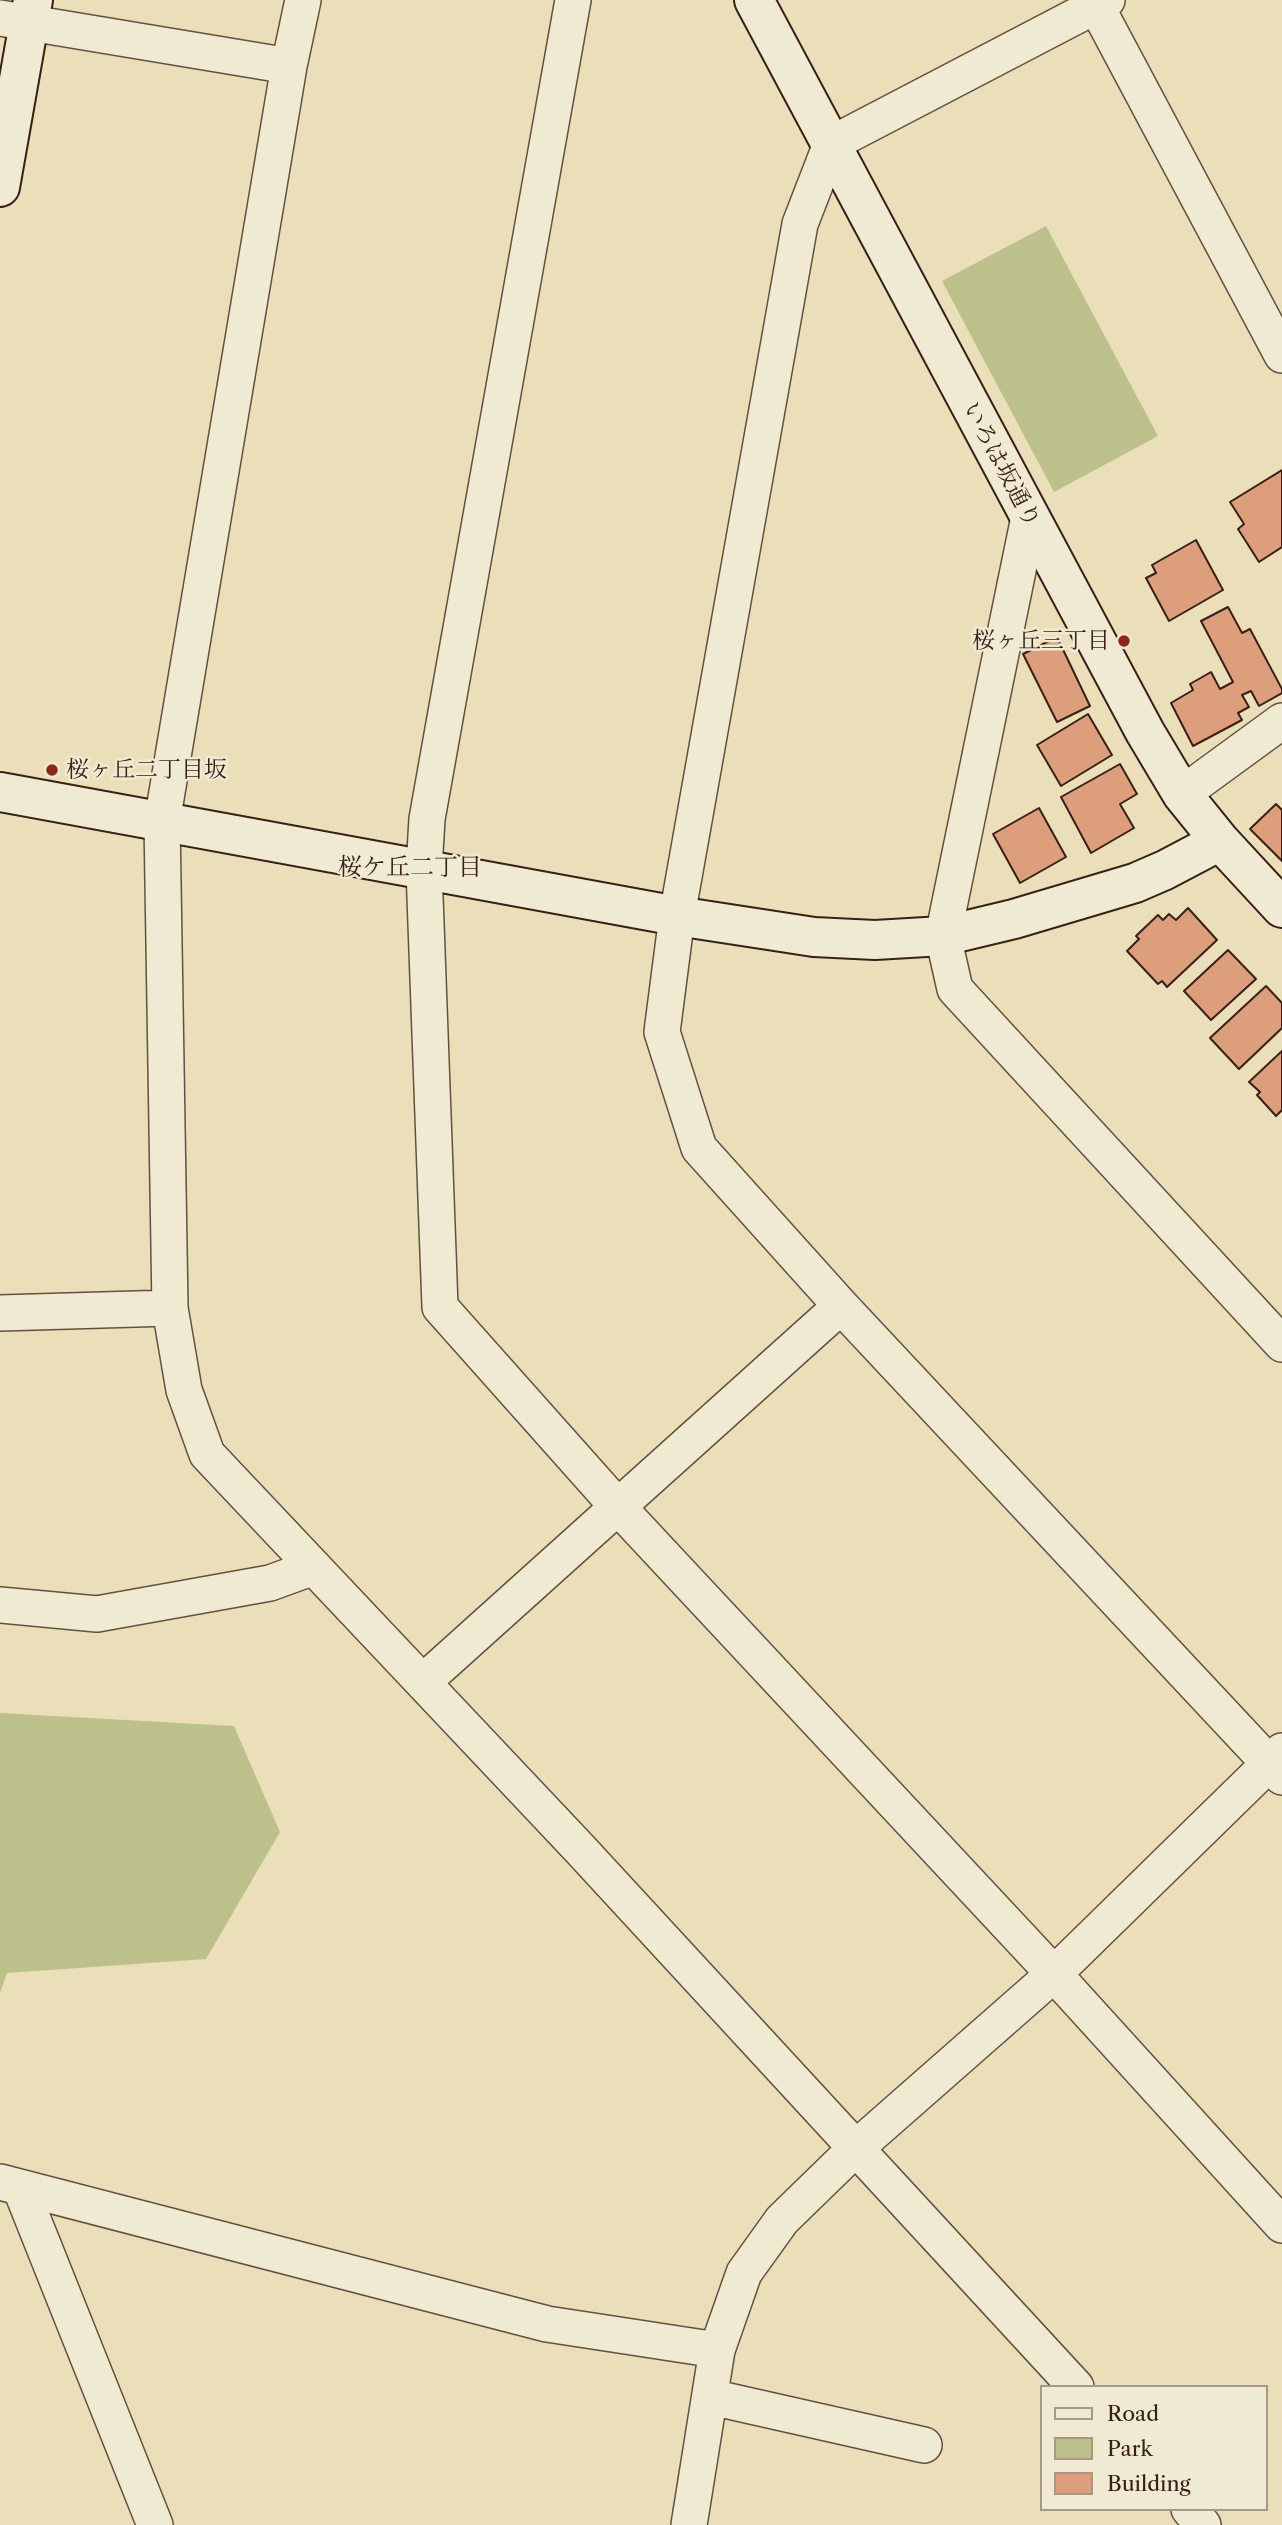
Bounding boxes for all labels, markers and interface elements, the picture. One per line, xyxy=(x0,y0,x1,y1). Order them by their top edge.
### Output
street label: いろは坂通り xyxy=(956,398,1046,532)
place label: 桜ヶ丘三丁目 xyxy=(972,627,1110,655)
marker: 桜ヶ丘三丁目 xyxy=(1116,633,1132,649)
place label: 桜ヶ丘二丁目坂 xyxy=(66,756,227,784)
marker: 桜ヶ丘二丁目坂 xyxy=(44,762,60,778)
district label: 桜ケ丘二丁目 xyxy=(338,854,482,882)
legend xyxy=(1040,2385,1268,2511)
text: Road xyxy=(1107,2401,1159,2426)
text: Park xyxy=(1107,2436,1153,2461)
text: Building xyxy=(1107,2471,1191,2496)

